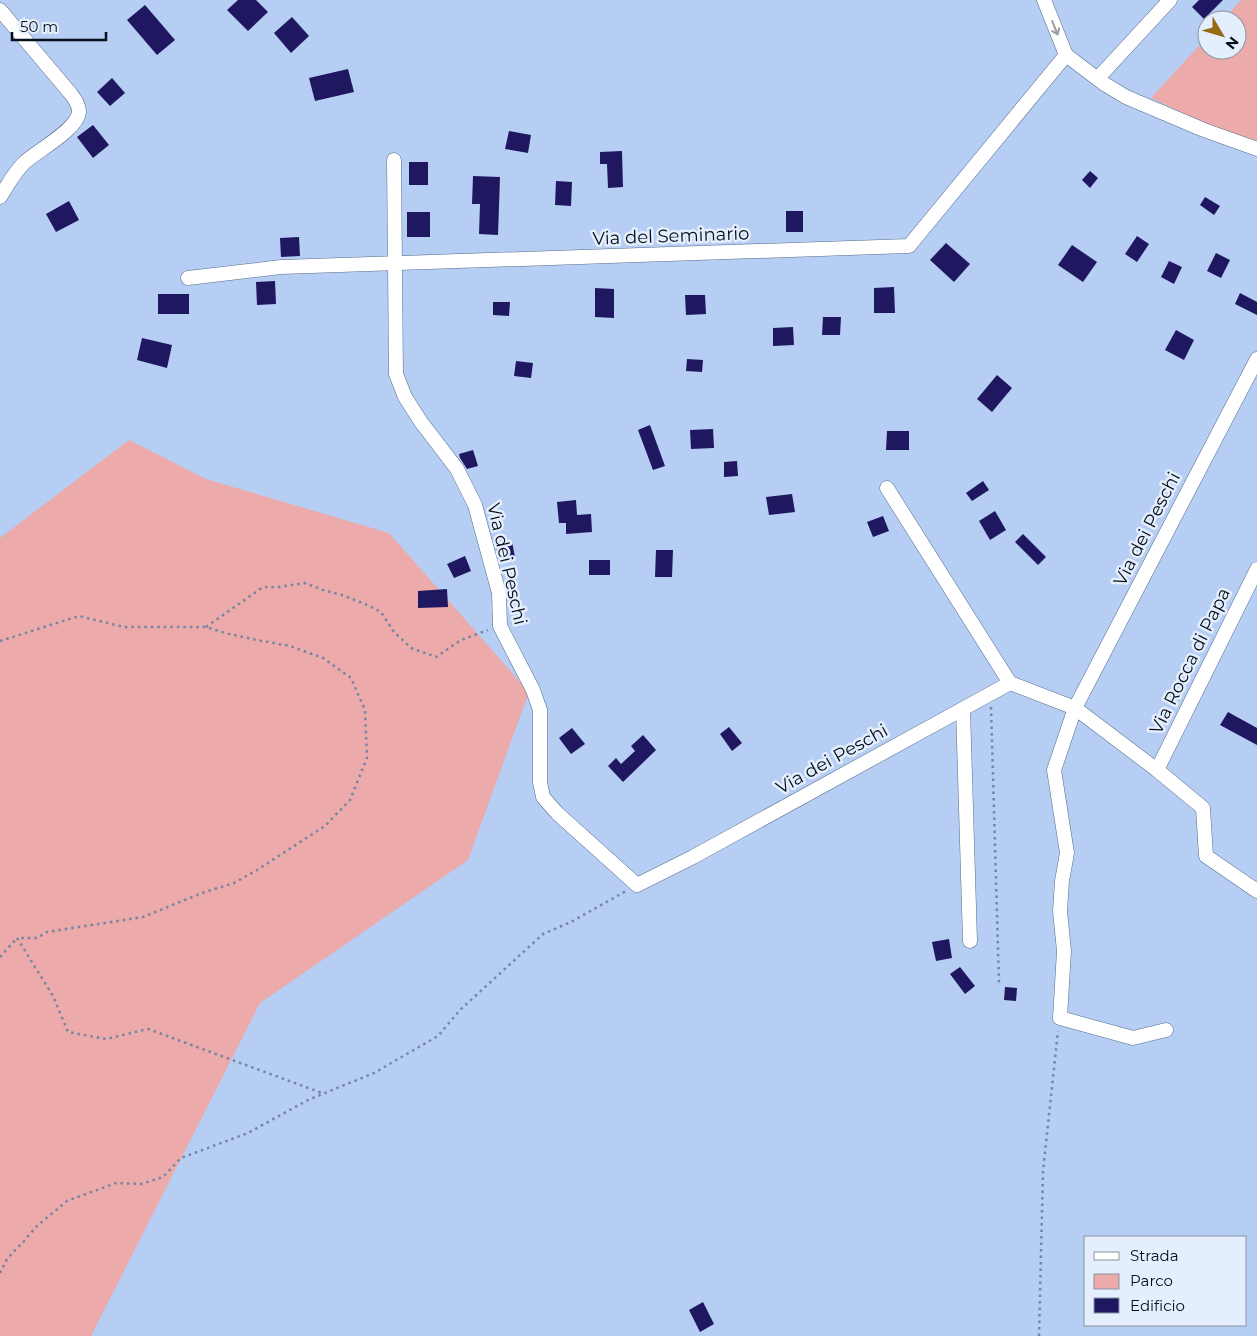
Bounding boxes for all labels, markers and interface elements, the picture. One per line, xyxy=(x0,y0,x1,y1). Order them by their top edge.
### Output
scale bar xyxy=(12,10,106,42)
north arrow xyxy=(1197,10,1247,60)
text: 50 m xyxy=(20,17,58,36)
one-way arrow xyxy=(1051,19,1060,35)
text: N xyxy=(1222,33,1243,53)
street label: Via del Seminario xyxy=(592,222,750,250)
street label: Via dei Peschi xyxy=(1109,469,1185,589)
street label: Via dei Peschi xyxy=(482,501,532,627)
street label: Via Rocca di Papa xyxy=(1145,584,1235,738)
street label: Via dei Peschi xyxy=(772,719,892,799)
legend xyxy=(1084,1236,1247,1326)
text: Strada xyxy=(1130,1246,1179,1265)
text: Parco xyxy=(1130,1271,1173,1290)
text: Edificio xyxy=(1130,1296,1185,1315)

